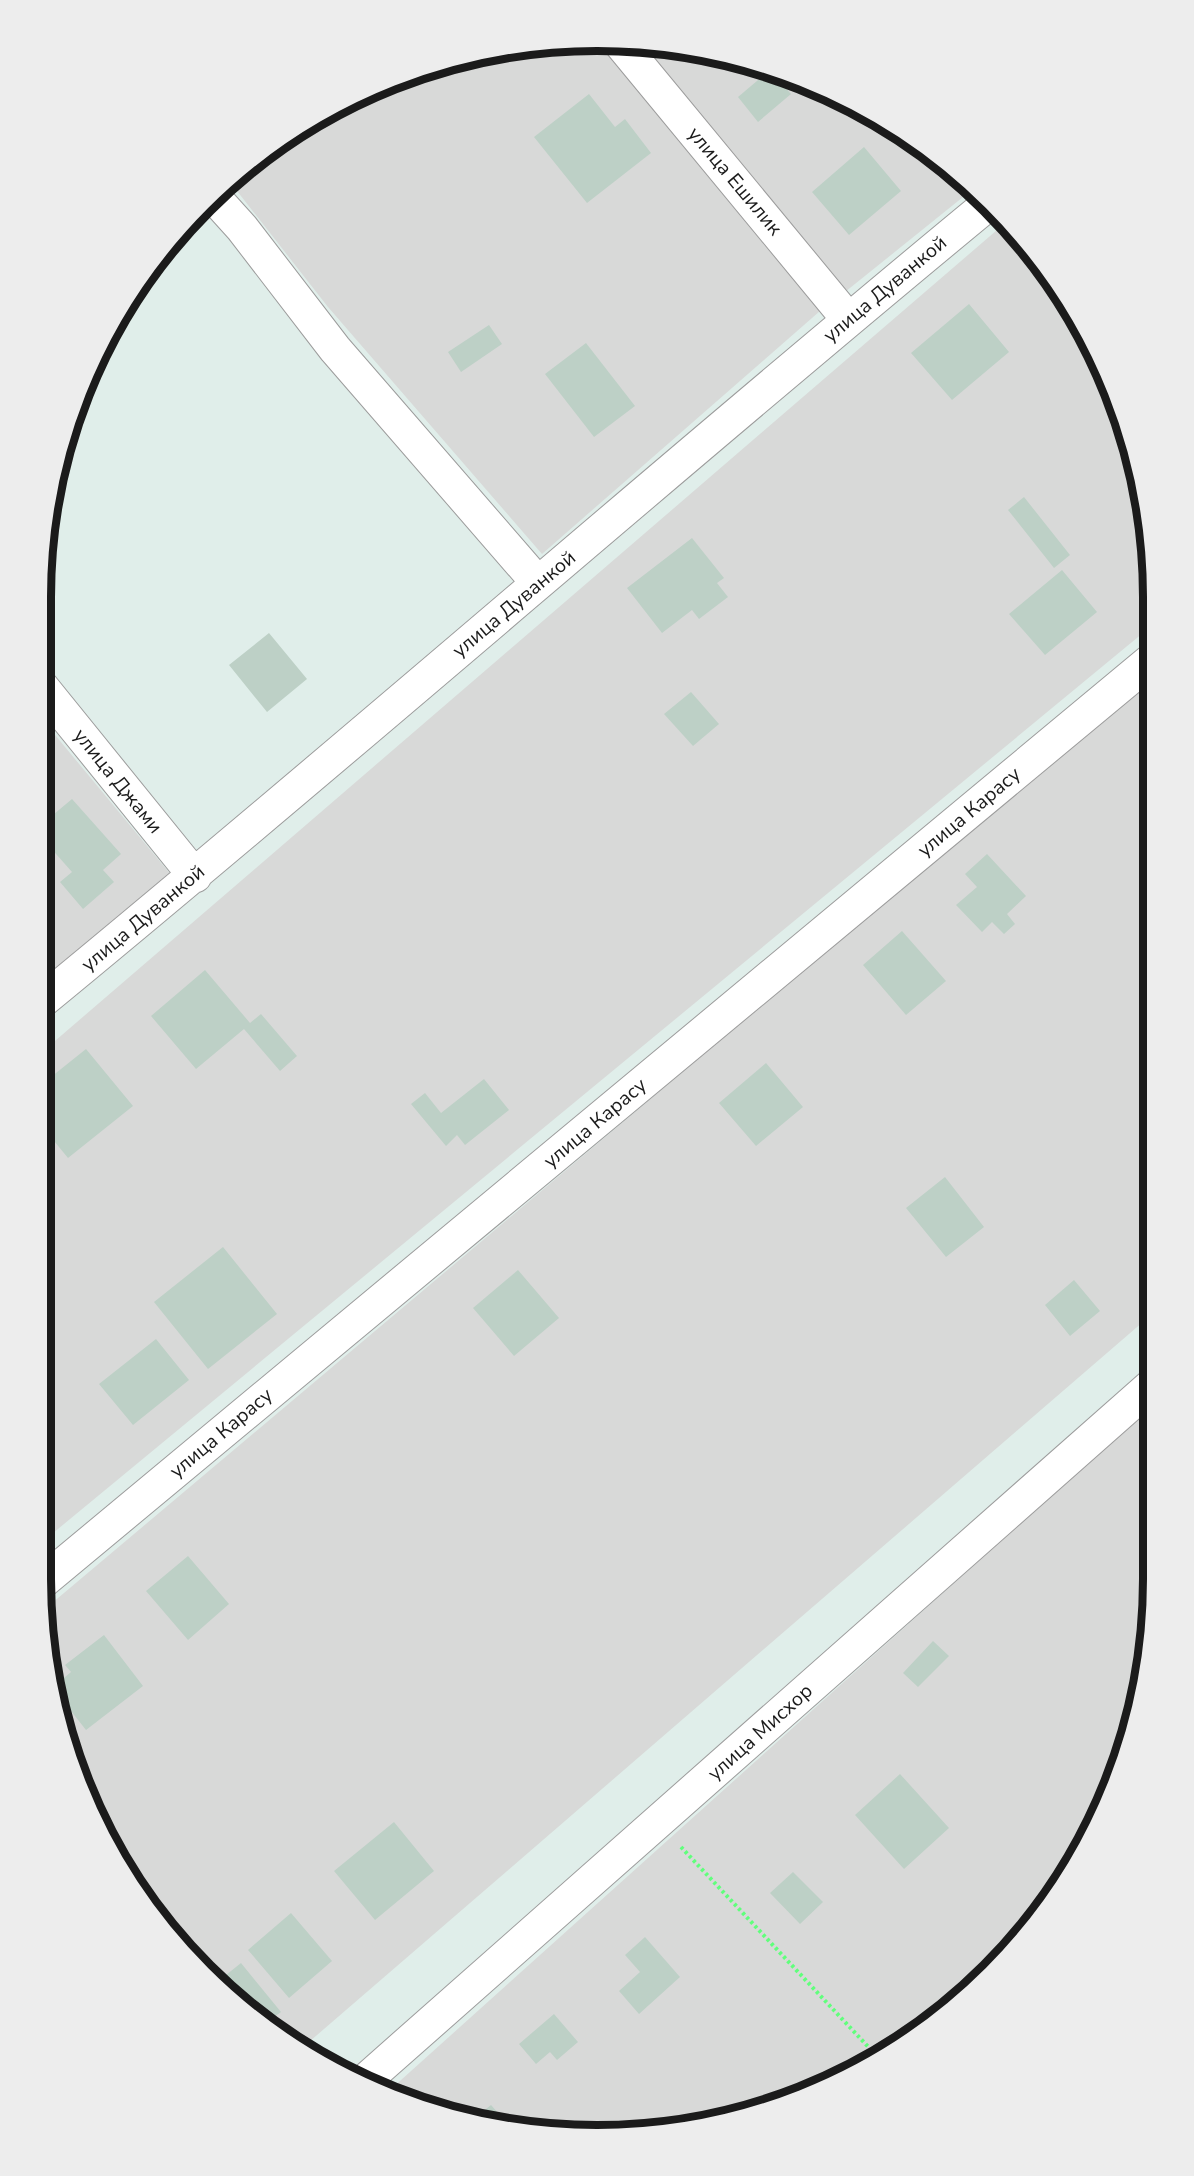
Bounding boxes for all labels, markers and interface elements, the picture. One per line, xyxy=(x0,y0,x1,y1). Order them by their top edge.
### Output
street label: улица Ешилик xyxy=(682,121,789,241)
street label: улица Дуванкой xyxy=(818,229,952,349)
street label: улица Дуванкой xyxy=(447,544,581,664)
street label: улица Джами xyxy=(67,723,169,839)
street label: улица Карасу xyxy=(912,760,1027,863)
street label: улица Дуванкой xyxy=(76,858,210,978)
street label: улица Карасу xyxy=(538,1071,653,1174)
street label: улица Карасу xyxy=(164,1381,279,1484)
street label: улица Мисхор xyxy=(702,1678,818,1786)

